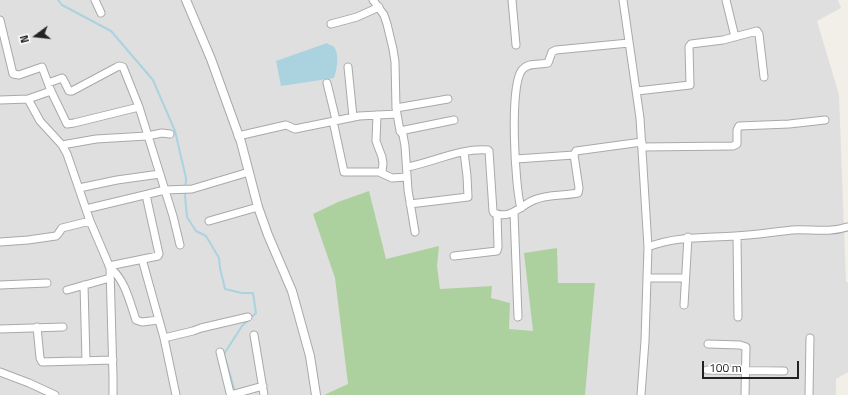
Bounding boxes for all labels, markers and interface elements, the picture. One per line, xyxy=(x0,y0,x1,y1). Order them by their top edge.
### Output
north arrow xyxy=(16,16,56,56)
text: N xyxy=(16,33,33,45)
scale bar xyxy=(704,353,801,379)
text: 100 m xyxy=(709,358,742,377)

